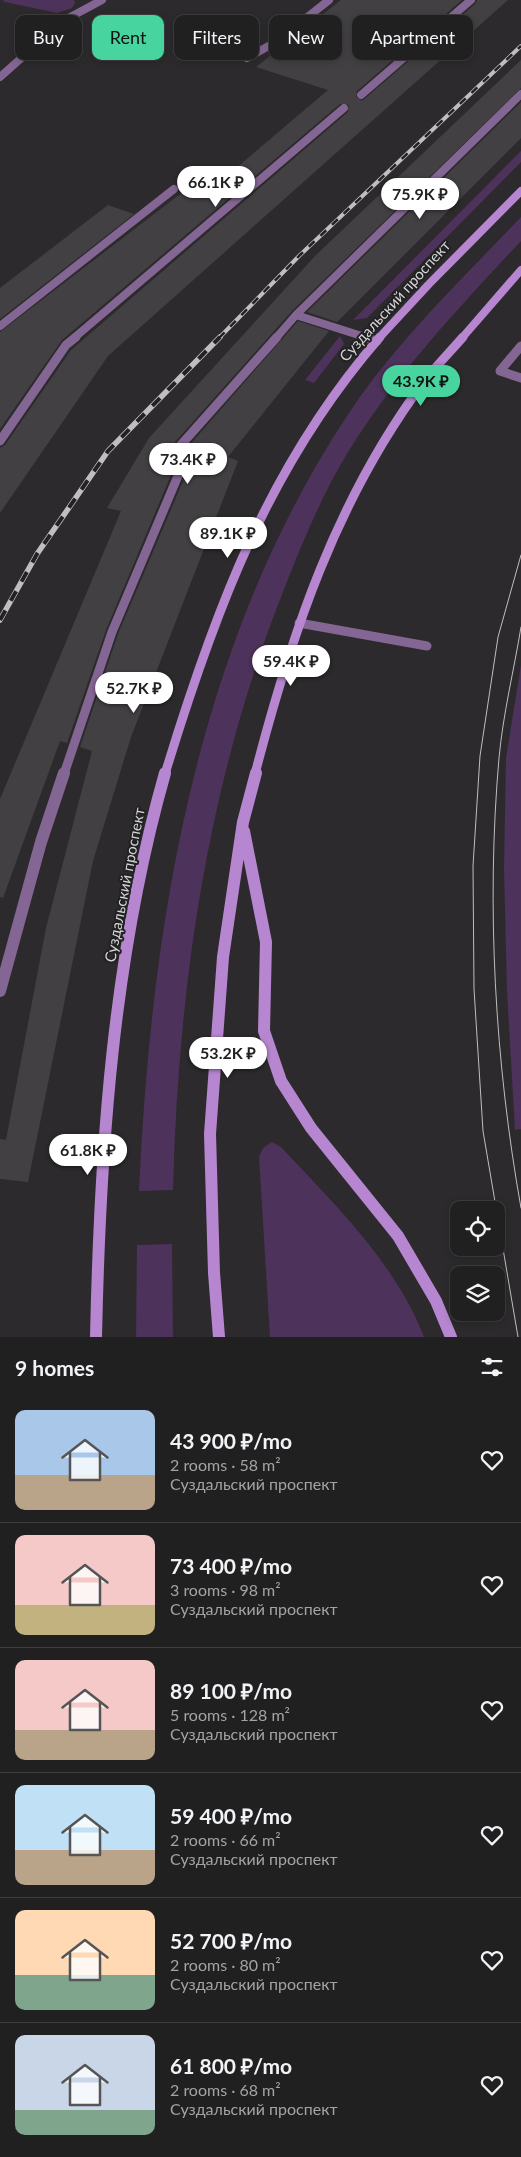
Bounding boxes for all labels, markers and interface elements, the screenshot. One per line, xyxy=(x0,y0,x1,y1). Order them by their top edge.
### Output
chip: Buy xyxy=(15,15,82,60)
chip: Rent xyxy=(92,15,164,60)
chip: Filters xyxy=(174,15,259,60)
chip: New xyxy=(269,15,342,60)
chip: Apartment xyxy=(352,15,473,60)
pin: 66.1K ₽ xyxy=(170,166,262,208)
text: 66.1K ₽ xyxy=(188,172,244,191)
pin: 75.9K ₽ xyxy=(374,178,466,220)
text: 75.9K ₽ xyxy=(392,184,448,203)
street label: Суздальский проспект xyxy=(335,236,454,365)
pin: 43.9K ₽ xyxy=(375,364,467,407)
text: 43.9K ₽ xyxy=(393,371,449,390)
pin: 73.4K ₽ xyxy=(142,442,234,485)
text: 73.4K ₽ xyxy=(160,449,216,468)
pin: 89.1K ₽ xyxy=(182,516,274,559)
text: 89.1K ₽ xyxy=(200,523,256,542)
pin: 59.4K ₽ xyxy=(245,644,337,687)
text: 59.4K ₽ xyxy=(263,651,319,670)
pin: 52.7K ₽ xyxy=(88,672,180,714)
text: 52.7K ₽ xyxy=(106,678,162,697)
street label: Суздальский проспект xyxy=(100,806,148,964)
pin: 53.2K ₽ xyxy=(182,1036,274,1079)
text: 53.2K ₽ xyxy=(200,1043,256,1062)
pin: 61.8K ₽ xyxy=(42,1134,134,1176)
text: 61.8K ₽ xyxy=(60,1140,116,1159)
map controls xyxy=(450,1201,505,1321)
button: locate xyxy=(450,1201,505,1256)
button: layers xyxy=(450,1266,505,1321)
icon: filters xyxy=(478,1353,506,1381)
text: 9 homes xyxy=(15,1355,94,1380)
text: 43 900 ₽/mo xyxy=(170,1428,292,1453)
icon: home xyxy=(55,1430,115,1490)
icon: heart xyxy=(478,1446,506,1474)
text: 2 rooms · 58 m² xyxy=(170,1455,281,1474)
text: Суздальский проспект xyxy=(170,1474,338,1493)
text: 73 400 ₽/mo xyxy=(170,1553,292,1578)
icon: home xyxy=(55,1555,115,1615)
icon: heart xyxy=(478,1571,506,1599)
text: 3 rooms · 98 m² xyxy=(170,1580,281,1599)
text: Суздальский проспект xyxy=(170,1599,338,1618)
text: 89 100 ₽/mo xyxy=(170,1678,292,1703)
icon: home xyxy=(55,1680,115,1740)
icon: heart xyxy=(478,1696,506,1724)
text: 5 rooms · 128 m² xyxy=(170,1705,290,1724)
text: Суздальский проспект xyxy=(170,1724,338,1743)
text: 59 400 ₽/mo xyxy=(170,1803,292,1828)
icon: home xyxy=(55,1805,115,1865)
icon: heart xyxy=(478,1821,506,1849)
text: 2 rooms · 66 m² xyxy=(170,1830,281,1849)
text: Суздальский проспект xyxy=(170,1849,338,1868)
text: 52 700 ₽/mo xyxy=(170,1928,292,1953)
icon: home xyxy=(55,1930,115,1990)
icon: heart xyxy=(478,1946,506,1974)
text: 2 rooms · 80 m² xyxy=(170,1955,281,1974)
text: Суздальский проспект xyxy=(170,1974,338,1993)
text: 61 800 ₽/mo xyxy=(170,2053,292,2078)
icon: home xyxy=(55,2055,115,2115)
icon: heart xyxy=(478,2071,506,2099)
text: 2 rooms · 68 m² xyxy=(170,2080,281,2099)
text: Суздальский проспект xyxy=(170,2099,338,2118)

